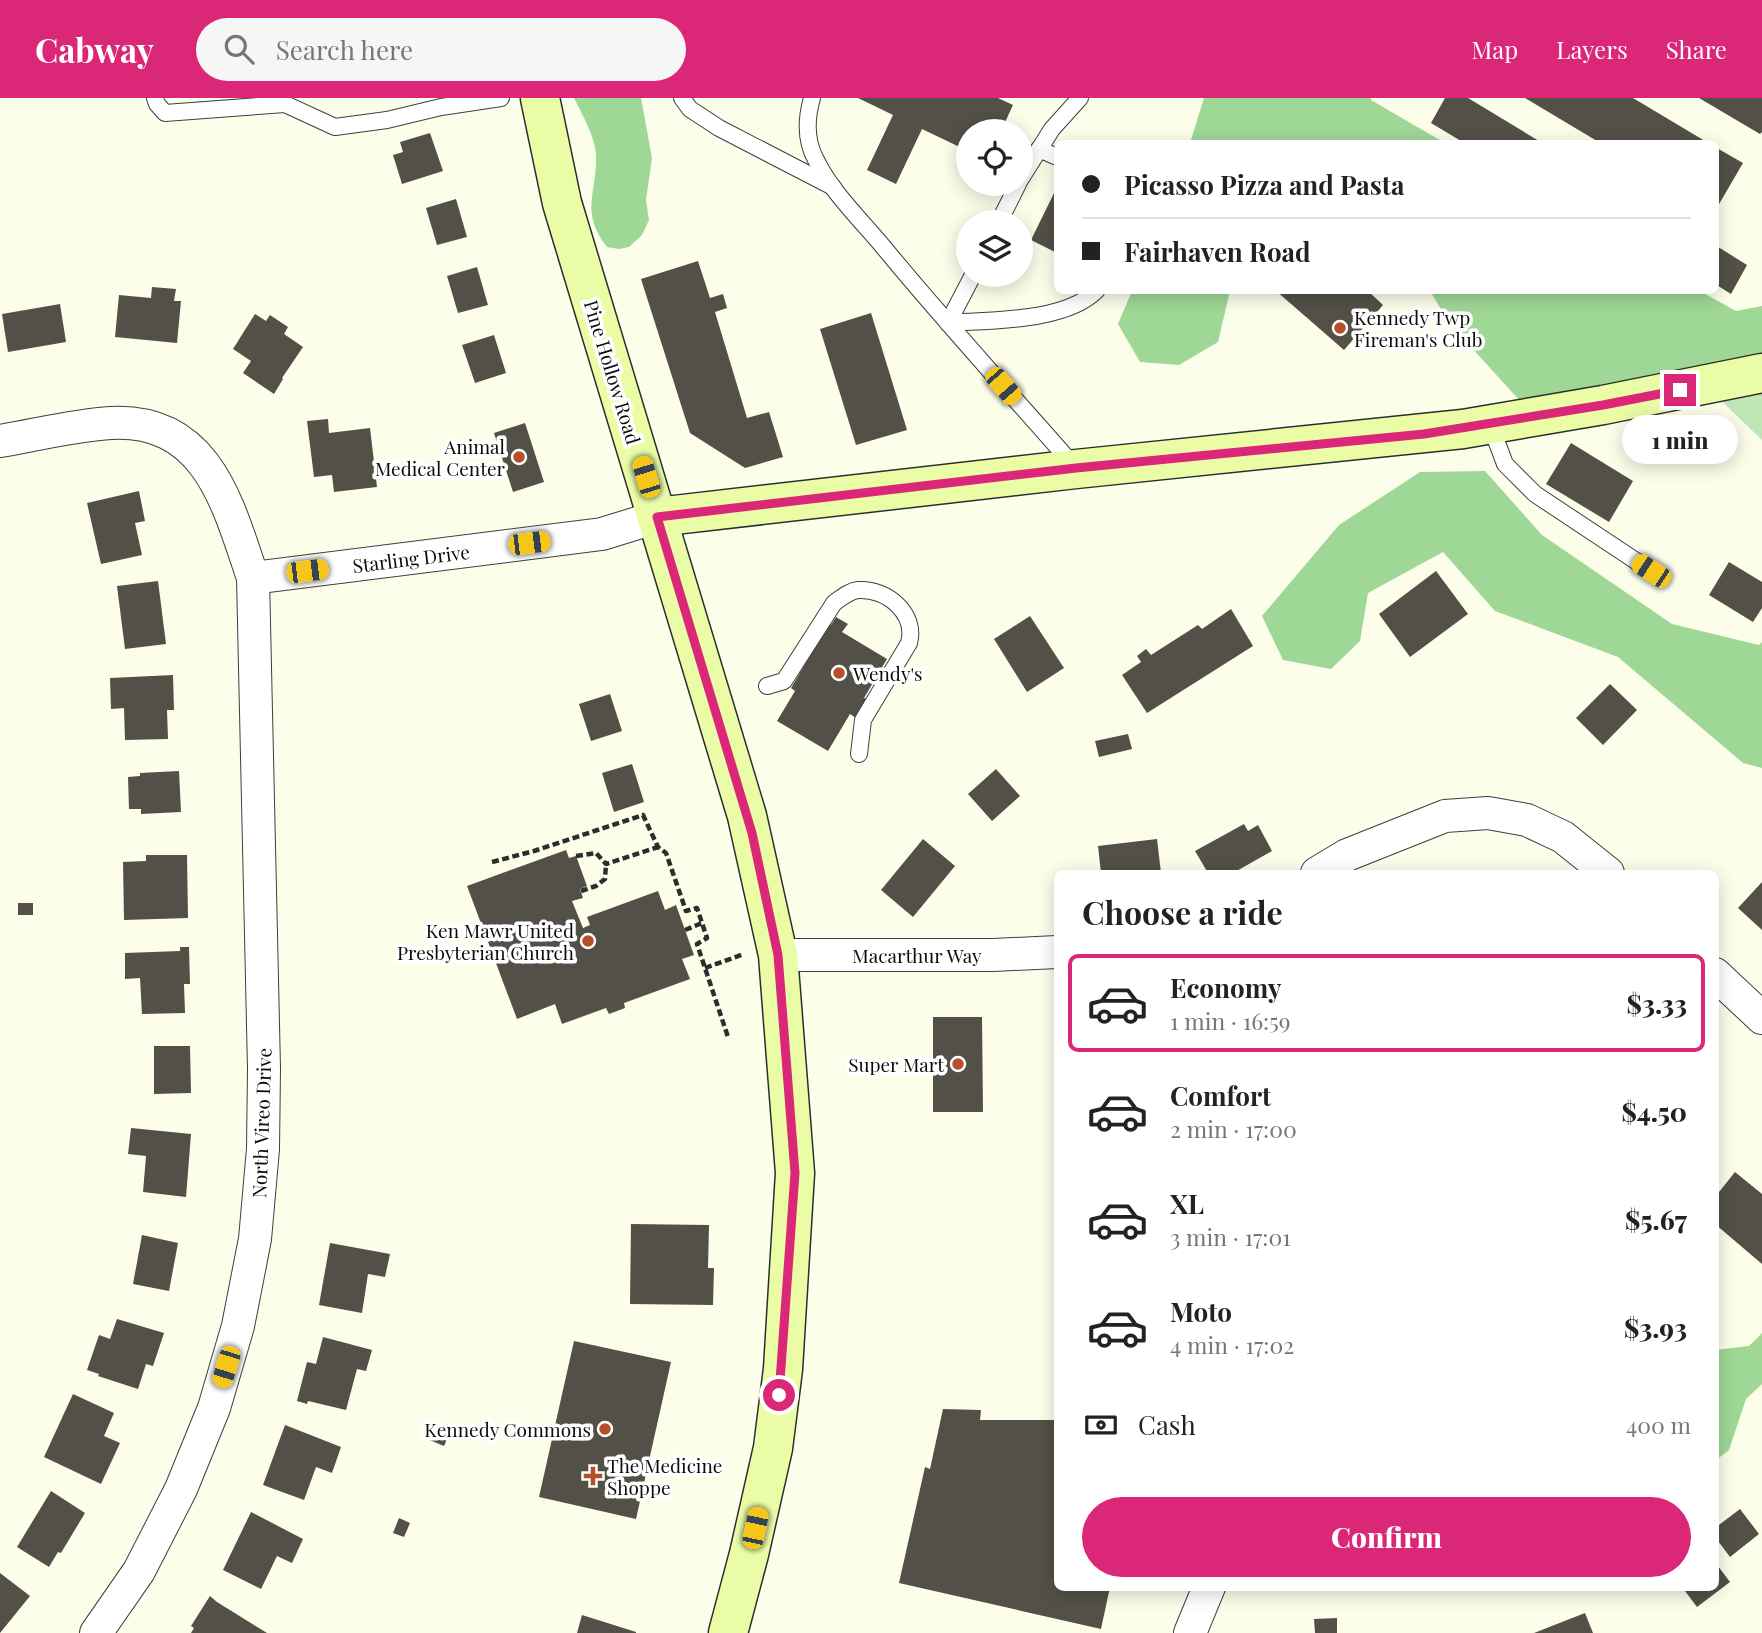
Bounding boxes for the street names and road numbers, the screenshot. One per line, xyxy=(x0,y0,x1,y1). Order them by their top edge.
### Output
street label: Pine Hollow Road xyxy=(579,297,647,447)
street label: Starling Drive xyxy=(351,538,471,578)
street label: Macarthur Way xyxy=(852,942,982,968)
street label: North Vireo Drive xyxy=(245,1047,277,1199)

